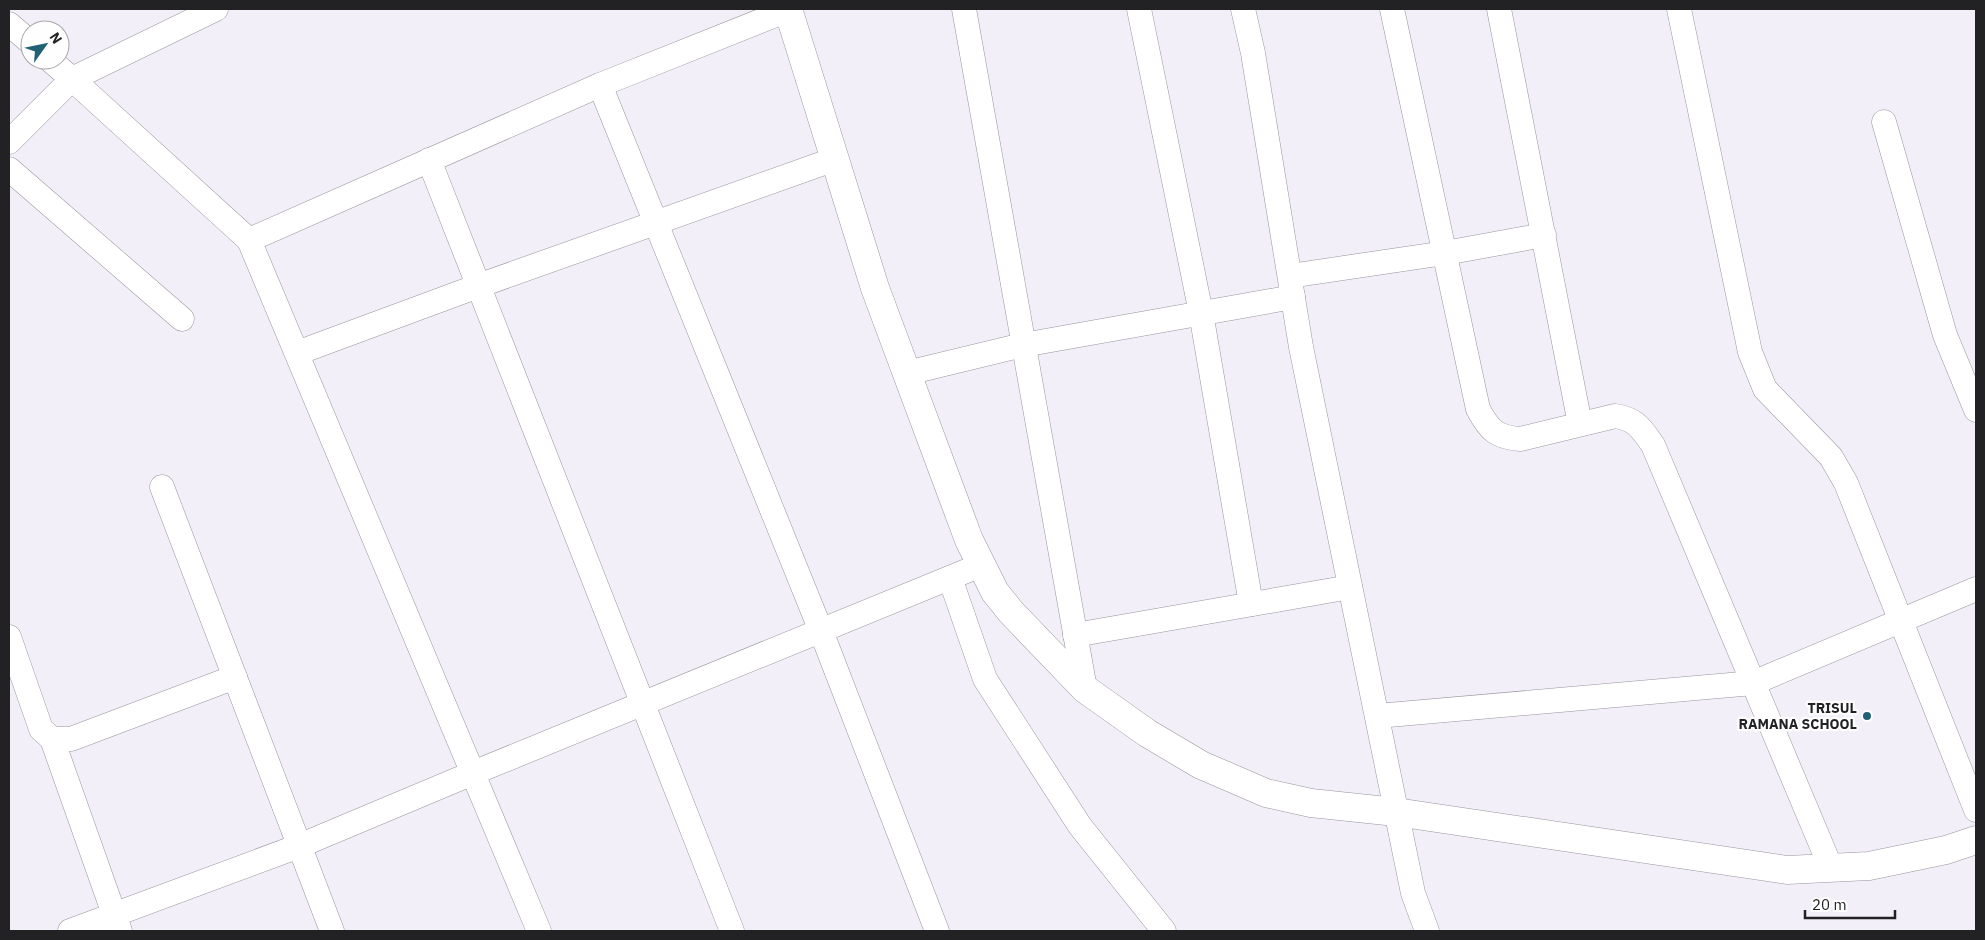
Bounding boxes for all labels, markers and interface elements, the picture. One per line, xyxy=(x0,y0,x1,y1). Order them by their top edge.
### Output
north arrow xyxy=(20,20,70,70)
text: N xyxy=(46,29,66,47)
place label: TRISUL RAMANA SCHOOL xyxy=(1738,699,1857,733)
marker: TRISUL RAMANA SCHOOL xyxy=(1861,710,1873,722)
scale bar xyxy=(1805,888,1895,920)
text: 20 m xyxy=(1812,895,1847,914)

